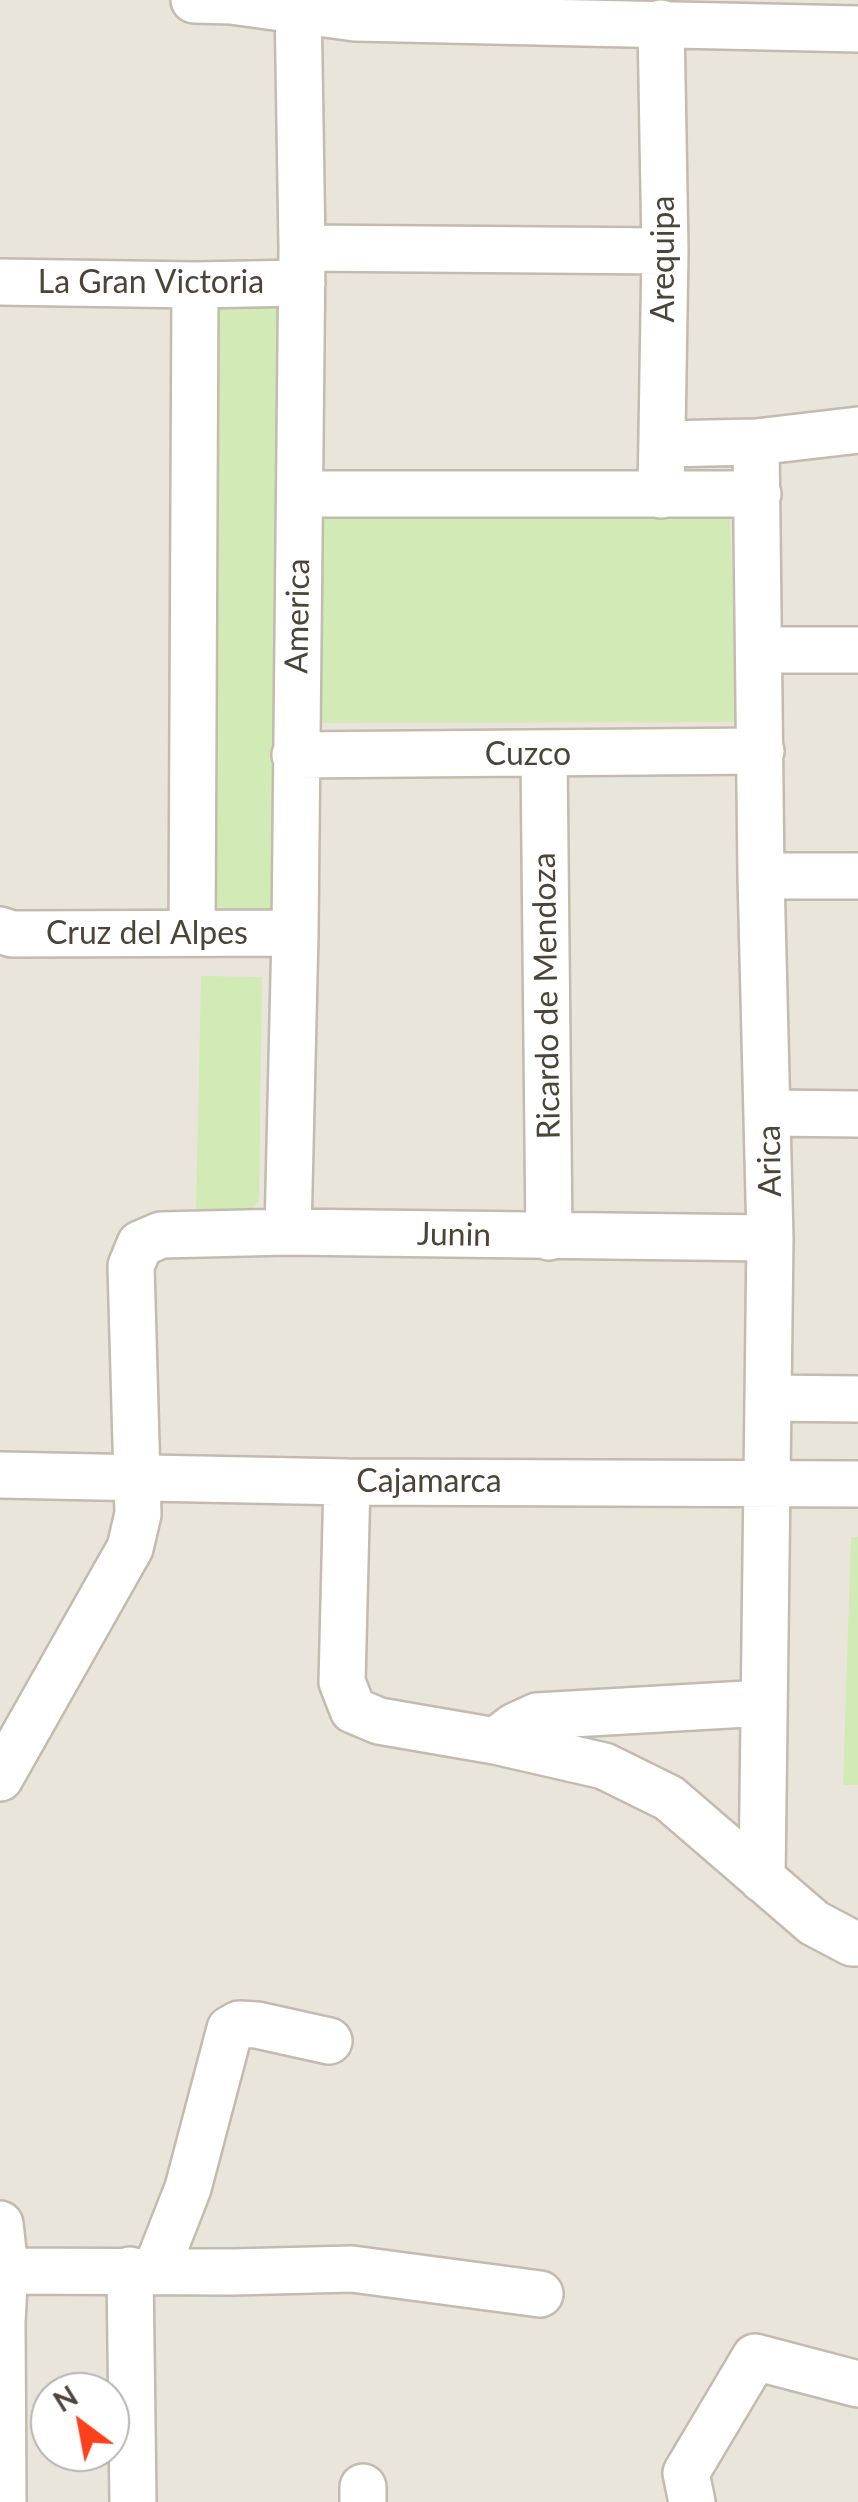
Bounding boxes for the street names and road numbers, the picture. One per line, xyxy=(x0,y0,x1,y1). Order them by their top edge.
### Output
street label: Arequipa xyxy=(645,196,683,322)
street label: La Gran Victoria xyxy=(38,264,264,302)
street label: America xyxy=(278,558,318,674)
street label: Cuzco xyxy=(485,736,571,774)
street label: Ricardo de Mendoza xyxy=(525,852,569,1140)
street label: Cruz del Alpes xyxy=(46,915,248,953)
street label: Arica xyxy=(750,1125,790,1197)
street label: Junin xyxy=(417,1215,491,1255)
street label: Cajamarca xyxy=(356,1463,502,1501)

